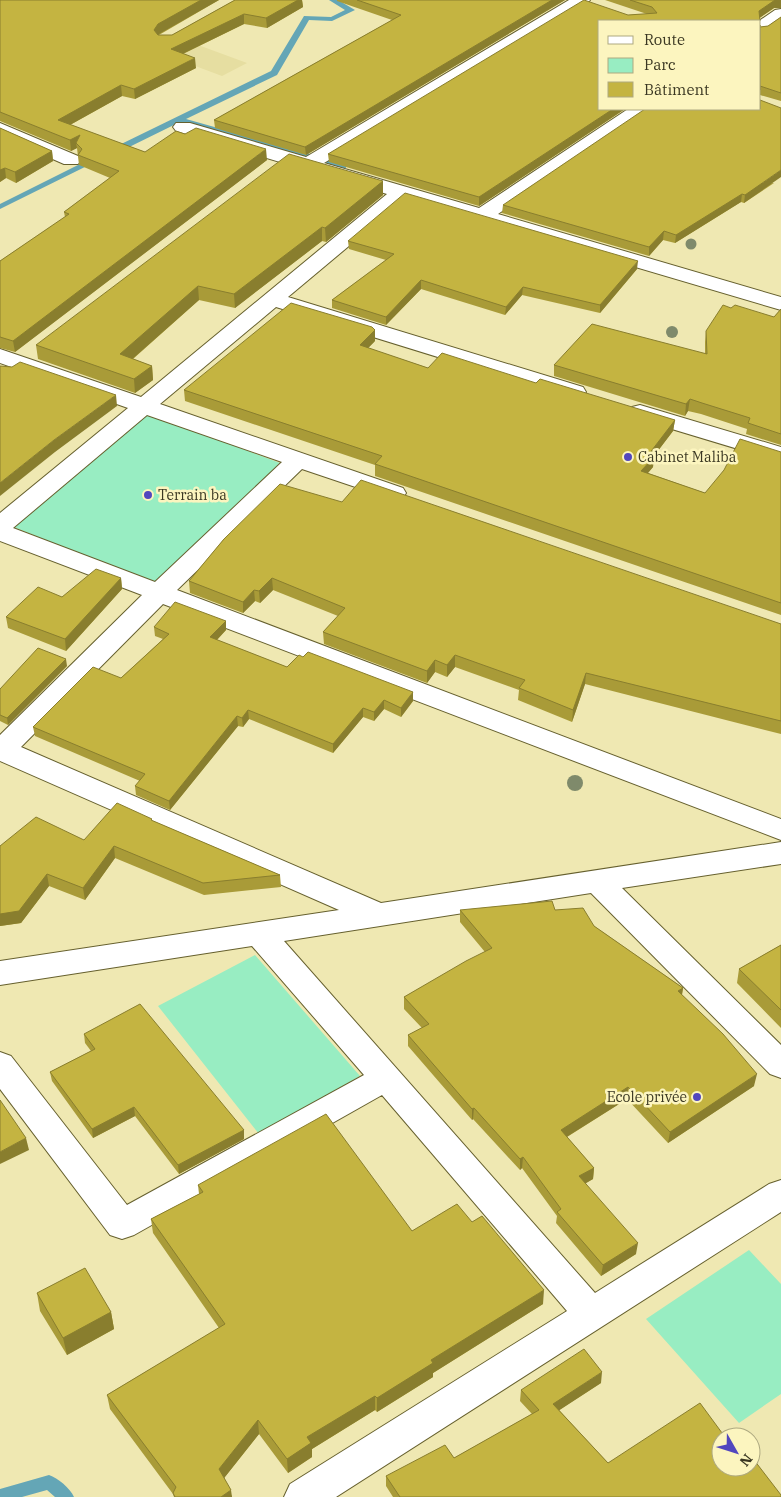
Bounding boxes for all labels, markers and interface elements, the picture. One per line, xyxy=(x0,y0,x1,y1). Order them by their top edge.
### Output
legend xyxy=(598,20,761,110)
text: Route xyxy=(644,30,685,49)
text: Parc xyxy=(644,55,676,74)
text: Bâtiment xyxy=(644,80,709,99)
place label: Cabinet Maliba xyxy=(638,448,737,466)
marker: Cabinet Maliba xyxy=(622,451,634,463)
place label: Terrain ba xyxy=(158,486,227,504)
marker: Terrain ba xyxy=(142,489,154,501)
place label: Ecole privée xyxy=(607,1088,687,1106)
marker: Ecole privée xyxy=(691,1091,703,1103)
north arrow xyxy=(711,1427,761,1477)
text: N xyxy=(736,1450,757,1470)

